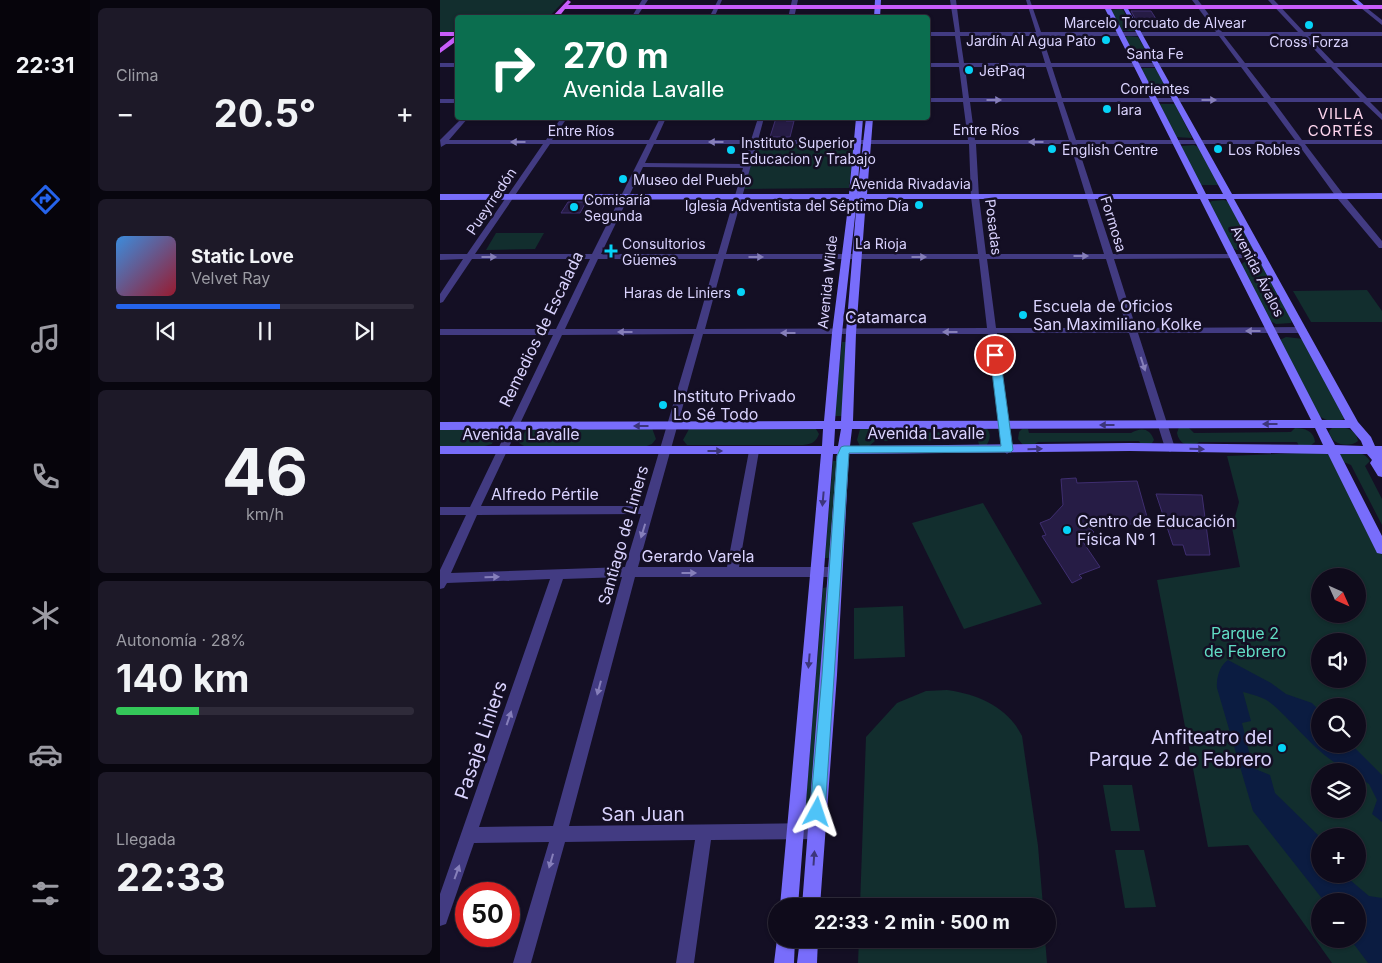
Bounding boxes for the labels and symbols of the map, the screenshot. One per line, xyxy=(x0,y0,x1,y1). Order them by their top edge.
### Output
street label: Marcelo Torcuato de Alvear xyxy=(1064,14,1246,31)
marker: Cross Forza xyxy=(1303,19,1315,31)
place label: Jardín Al Agua Pato xyxy=(966,32,1096,49)
place label: Cross Forza xyxy=(1269,33,1349,50)
marker: Jardín Al Agua Pato xyxy=(1100,34,1112,46)
street label: Santa Fe xyxy=(1126,45,1184,62)
place label: JetPaq xyxy=(979,62,1025,79)
marker: JetPaq xyxy=(963,64,975,76)
street label: Corrientes xyxy=(1120,80,1190,97)
one-way arrow xyxy=(986,96,1002,104)
one-way arrow xyxy=(1201,96,1217,104)
place label: Iara xyxy=(1117,101,1142,118)
marker: Iara xyxy=(1101,103,1113,115)
district label: VILLA CORTÉS xyxy=(1308,104,1374,140)
street label: Entre Ríos xyxy=(953,121,1019,138)
street label: Entre Ríos xyxy=(548,122,614,139)
place label: Instituto Superior Educacion y Trabajo xyxy=(741,134,876,167)
one-way arrow xyxy=(510,138,526,146)
one-way arrow xyxy=(708,138,724,146)
one-way arrow xyxy=(1028,138,1044,146)
place label: English Centre xyxy=(1062,141,1158,158)
place label: Los Robles xyxy=(1228,141,1300,158)
marker: English Centre xyxy=(1046,143,1058,155)
marker: Los Robles xyxy=(1212,143,1224,155)
marker: Instituto Superior Educacion y Trabajo xyxy=(725,144,737,156)
street label: Pueyrredón xyxy=(462,164,520,238)
place label: Museo del Pueblo xyxy=(633,171,752,188)
marker: Museo del Pueblo xyxy=(617,173,629,185)
street label: Avenida Rivadavia xyxy=(851,175,971,192)
place label: Comisaría Segunda xyxy=(584,191,650,224)
street label: Formosa xyxy=(1097,194,1131,254)
place label: Iglesia Adventista del Séptimo Día xyxy=(685,197,909,214)
street label: Posadas xyxy=(982,198,1006,256)
marker: Iglesia Adventista del Séptimo Día xyxy=(913,199,925,211)
marker: Comisaría Segunda xyxy=(568,201,580,213)
street label: Avenida Ávalos xyxy=(1228,223,1288,319)
street label: Avenida Wilde xyxy=(814,234,840,330)
place label: Consultorios Güemes xyxy=(622,235,706,268)
street label: La Rioja xyxy=(855,235,907,252)
marker: Consultorios Güemes xyxy=(604,244,618,258)
street label: Remedios de Escalada xyxy=(495,248,587,410)
one-way arrow xyxy=(1073,252,1089,260)
one-way arrow xyxy=(481,253,497,261)
one-way arrow xyxy=(748,253,764,261)
one-way arrow xyxy=(911,253,927,261)
place label: Haras de Liniers xyxy=(624,284,731,301)
marker: Haras de Liniers xyxy=(735,286,747,298)
place label: Escuela de Oficios San Maximiliano Kolke xyxy=(1033,296,1202,334)
street label: Catamarca xyxy=(845,307,927,327)
marker: Escuela de Oficios San Maximiliano Kolke xyxy=(1017,309,1029,321)
one-way arrow xyxy=(1245,327,1261,335)
one-way arrow xyxy=(617,328,633,336)
one-way arrow xyxy=(942,328,958,336)
one-way arrow xyxy=(780,329,796,337)
pin xyxy=(974,334,1016,376)
one-way arrow xyxy=(1140,357,1147,372)
place label: Instituto Privado Lo Sé Todo xyxy=(673,386,796,424)
marker: Instituto Privado Lo Sé Todo xyxy=(657,399,669,411)
one-way arrow xyxy=(1099,421,1115,429)
one-way arrow xyxy=(1261,421,1277,429)
one-way arrow xyxy=(632,422,648,430)
street label: Avenida Lavalle xyxy=(867,423,985,443)
street label: Avenida Lavalle xyxy=(462,424,580,444)
one-way arrow xyxy=(1027,445,1043,453)
one-way arrow xyxy=(1189,445,1205,453)
one-way arrow xyxy=(707,447,723,455)
street label: Santiago de Liniers xyxy=(593,463,653,607)
street label: Alfredo Pértile xyxy=(491,484,599,504)
one-way arrow xyxy=(819,491,827,507)
place label: Centro de Educación Física Nº 1 xyxy=(1077,511,1235,549)
one-way arrow xyxy=(638,524,646,539)
marker: Centro de Educación Física Nº 1 xyxy=(1061,524,1073,536)
street label: Gerardo Varela xyxy=(641,546,755,566)
north arrow xyxy=(1311,568,1366,622)
one-way arrow xyxy=(681,569,697,577)
one-way arrow xyxy=(484,572,500,580)
park label: Parque 2 de Febrero xyxy=(1204,623,1286,661)
one-way arrow xyxy=(805,653,813,669)
street label: Pasaje Liniers xyxy=(450,678,512,802)
one-way arrow xyxy=(594,680,602,695)
one-way arrow xyxy=(506,711,514,726)
place label: Anfiteatro del Parque 2 de Febrero xyxy=(1089,726,1272,771)
marker: Anfiteatro del Parque 2 de Febrero xyxy=(1276,742,1288,754)
position arrow xyxy=(790,785,842,837)
street label: San Juan xyxy=(601,803,685,826)
one-way arrow xyxy=(811,849,819,865)
one-way arrow xyxy=(547,854,555,869)
one-way arrow xyxy=(453,864,461,879)
speed limit sign: 50 xyxy=(455,882,520,947)

